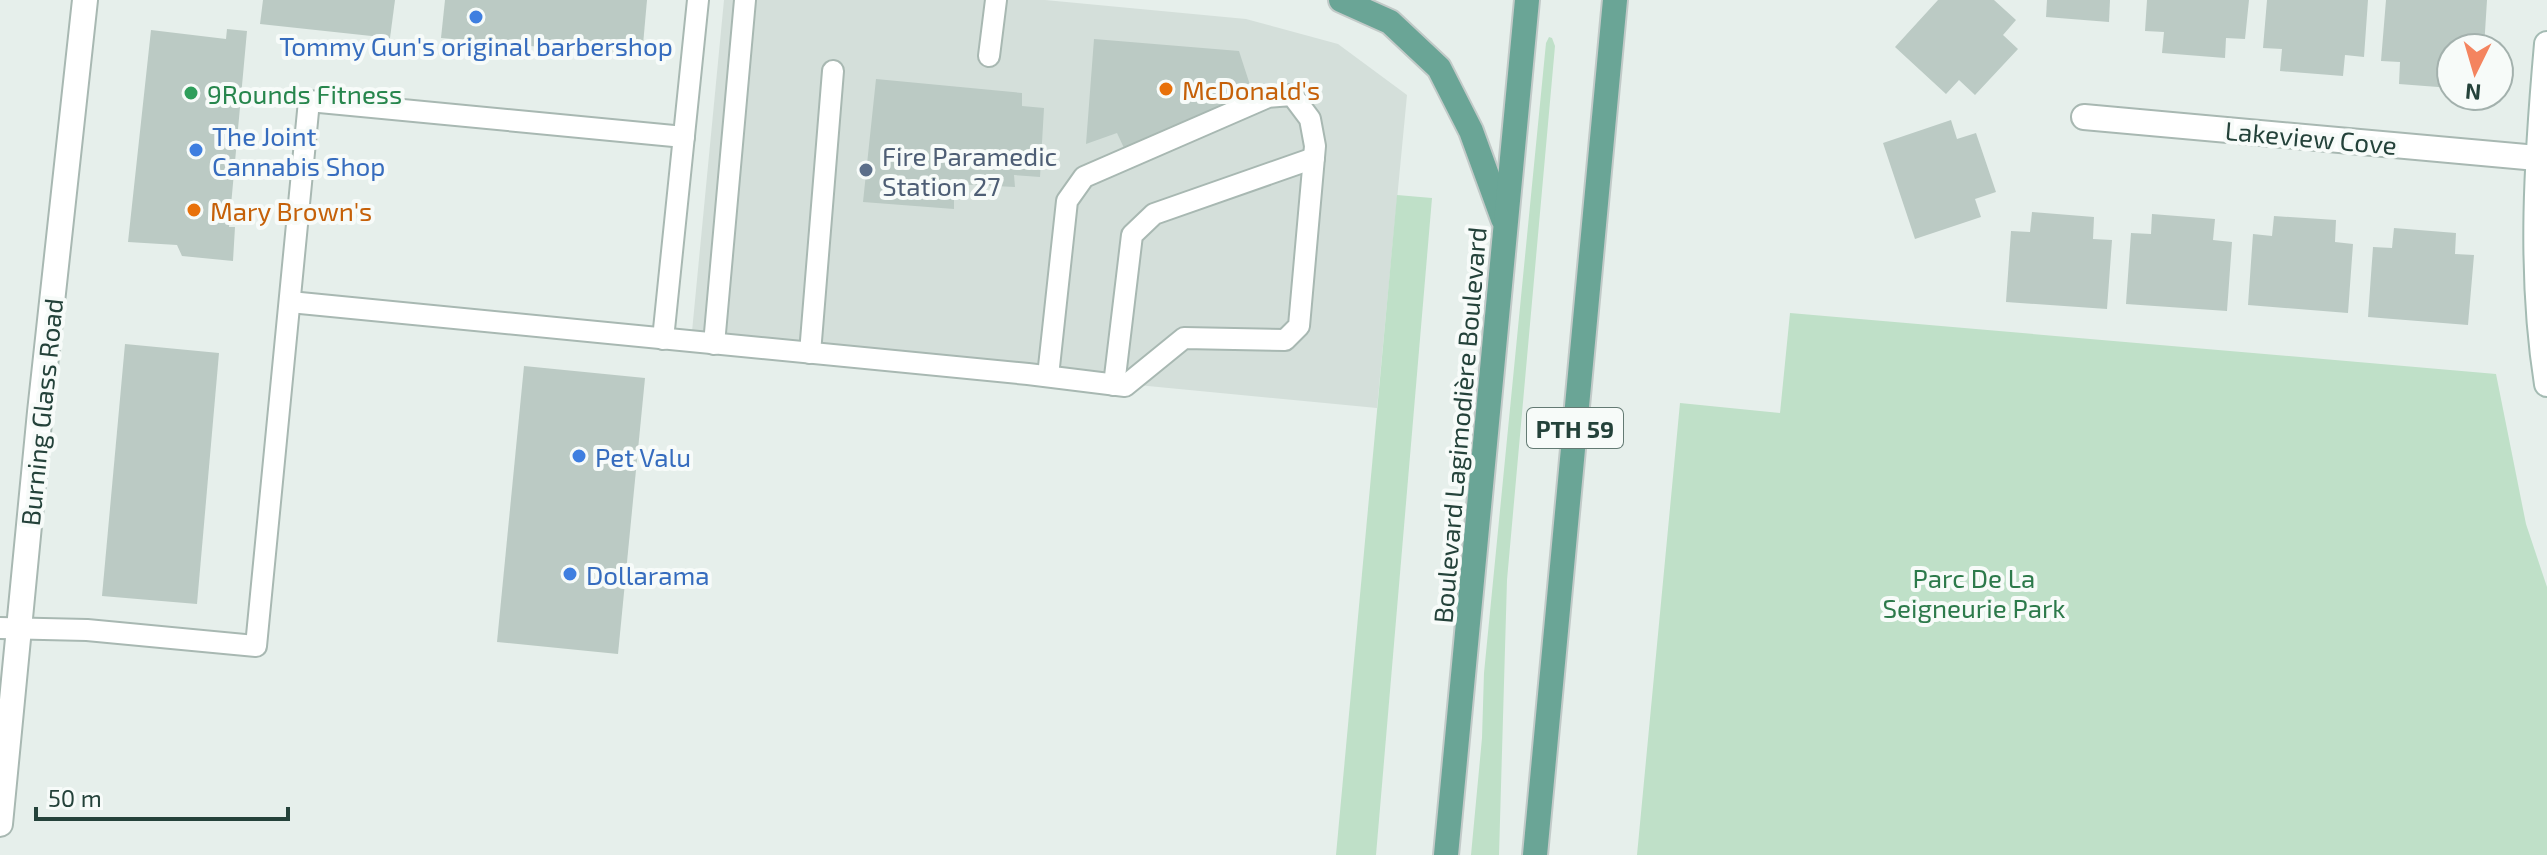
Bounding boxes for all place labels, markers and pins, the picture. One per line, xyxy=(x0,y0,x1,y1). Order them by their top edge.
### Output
marker: Tommy Gun's original barbershop xyxy=(467,8,485,26)
place label: Tommy Gun's original barbershop xyxy=(279,30,673,61)
place label: McDonald's xyxy=(1182,74,1320,105)
place label: 9Rounds Fitness xyxy=(207,78,402,109)
marker: McDonald's xyxy=(1157,80,1175,98)
marker: 9Rounds Fitness xyxy=(182,84,200,102)
place label: The Joint Cannabis Shop xyxy=(212,120,385,181)
place label: Fire Paramedic Station 27 xyxy=(882,140,1057,201)
marker: The Joint Cannabis Shop xyxy=(187,141,205,159)
marker: Fire Paramedic Station 27 xyxy=(857,161,875,179)
place label: Mary Brown's xyxy=(210,195,372,226)
marker: Mary Brown's xyxy=(185,201,203,219)
place label: Pet Valu xyxy=(595,441,691,472)
marker: Pet Valu xyxy=(570,447,588,465)
place label: Dollarama xyxy=(586,559,710,590)
marker: Dollarama xyxy=(561,565,579,583)

